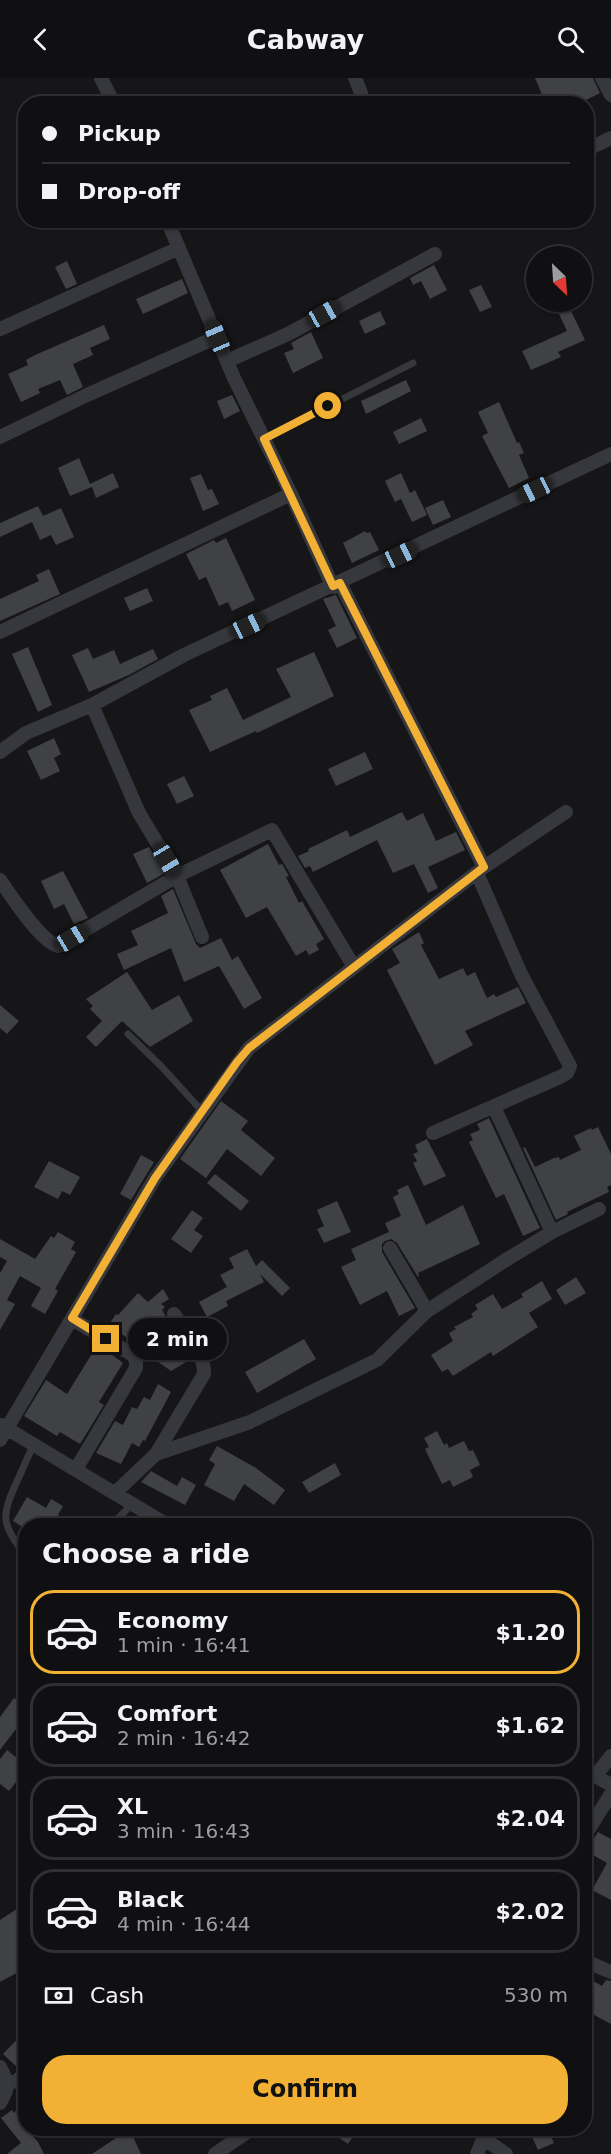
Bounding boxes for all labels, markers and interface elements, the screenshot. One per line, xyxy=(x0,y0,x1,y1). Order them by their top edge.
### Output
icon: back xyxy=(24,23,57,56)
icon: search xyxy=(554,23,587,56)
text: Cabway xyxy=(247,24,364,55)
text: Pickup xyxy=(78,121,161,146)
text: Drop-off xyxy=(78,179,180,204)
north arrow xyxy=(526,246,592,312)
map controls xyxy=(526,246,592,312)
car xyxy=(304,297,344,331)
car xyxy=(202,317,232,357)
route start xyxy=(314,392,341,419)
car xyxy=(515,474,555,506)
car xyxy=(380,539,420,571)
car xyxy=(228,610,268,642)
car xyxy=(150,840,184,880)
car xyxy=(52,921,92,955)
callout: 2 min xyxy=(127,1318,226,1360)
route end xyxy=(92,1325,119,1352)
text: 2 min xyxy=(146,1327,209,1351)
text: Choose a ride xyxy=(42,1538,250,1569)
icon: car xyxy=(45,1605,99,1659)
text: Economy xyxy=(117,1608,228,1633)
text: $1.20 xyxy=(495,1620,565,1645)
text: 1 min · 16:41 xyxy=(117,1633,251,1657)
icon: car xyxy=(45,1698,99,1752)
text: Comfort xyxy=(117,1701,217,1726)
text: $1.62 xyxy=(495,1713,565,1738)
text: 2 min · 16:42 xyxy=(117,1726,251,1750)
icon: car xyxy=(45,1791,99,1845)
text: XL xyxy=(117,1794,148,1819)
text: $2.04 xyxy=(495,1806,565,1831)
text: 3 min · 16:43 xyxy=(117,1819,251,1843)
icon: car xyxy=(45,1884,99,1938)
text: Black xyxy=(117,1887,184,1912)
text: $2.02 xyxy=(495,1899,565,1924)
text: 4 min · 16:44 xyxy=(117,1912,251,1936)
icon: cash xyxy=(42,1979,75,2012)
text: Cash xyxy=(90,1983,144,2008)
text: 530 m xyxy=(504,1983,568,2007)
button: Confirm xyxy=(42,2055,568,2124)

